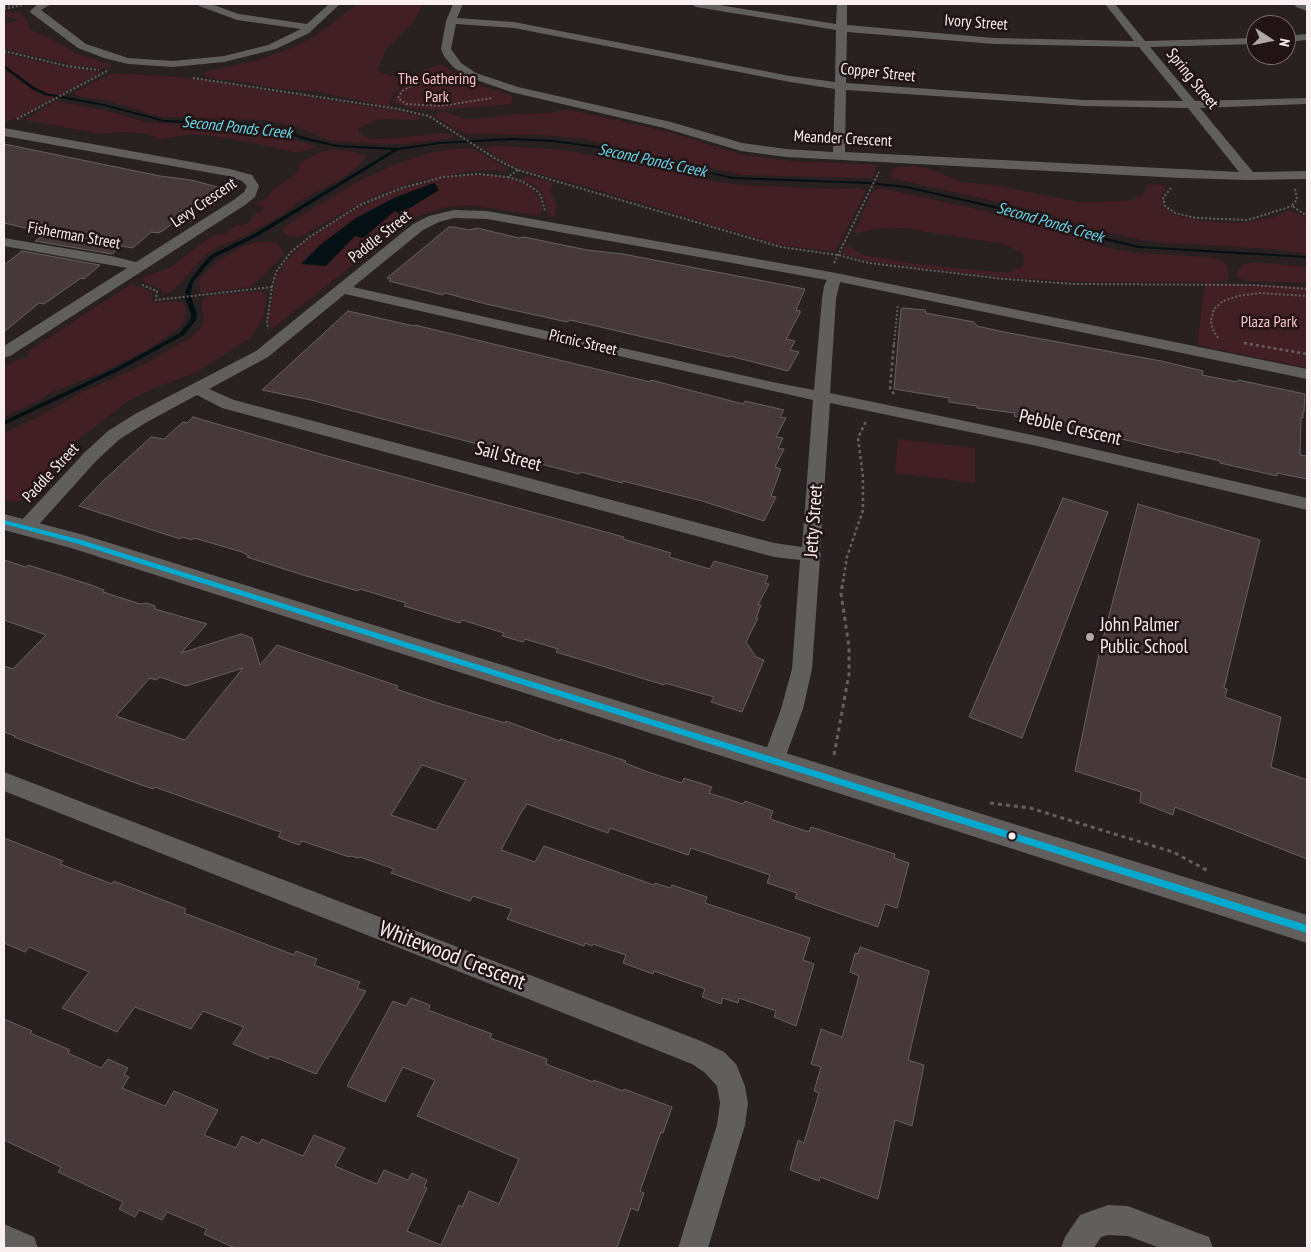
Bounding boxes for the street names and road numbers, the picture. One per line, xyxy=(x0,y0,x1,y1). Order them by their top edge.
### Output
street label: Ivory Street xyxy=(944,11,1008,35)
street label: Spring Street xyxy=(1162,45,1222,113)
street label: Copper Street xyxy=(840,60,916,86)
street label: Meander Crescent xyxy=(793,127,893,151)
street label: Levy Crescent xyxy=(168,174,240,232)
street label: Paddle Street xyxy=(345,207,415,267)
street label: Fisherman Street xyxy=(26,218,122,254)
street label: Picnic Street xyxy=(547,326,619,360)
street label: Pebble Crescent xyxy=(1017,405,1123,451)
street label: Sail Street xyxy=(472,437,544,477)
street label: Paddle Street xyxy=(19,439,83,507)
street label: Jetty Street xyxy=(800,484,828,558)
street label: Whitewood Crescent xyxy=(375,916,529,996)

